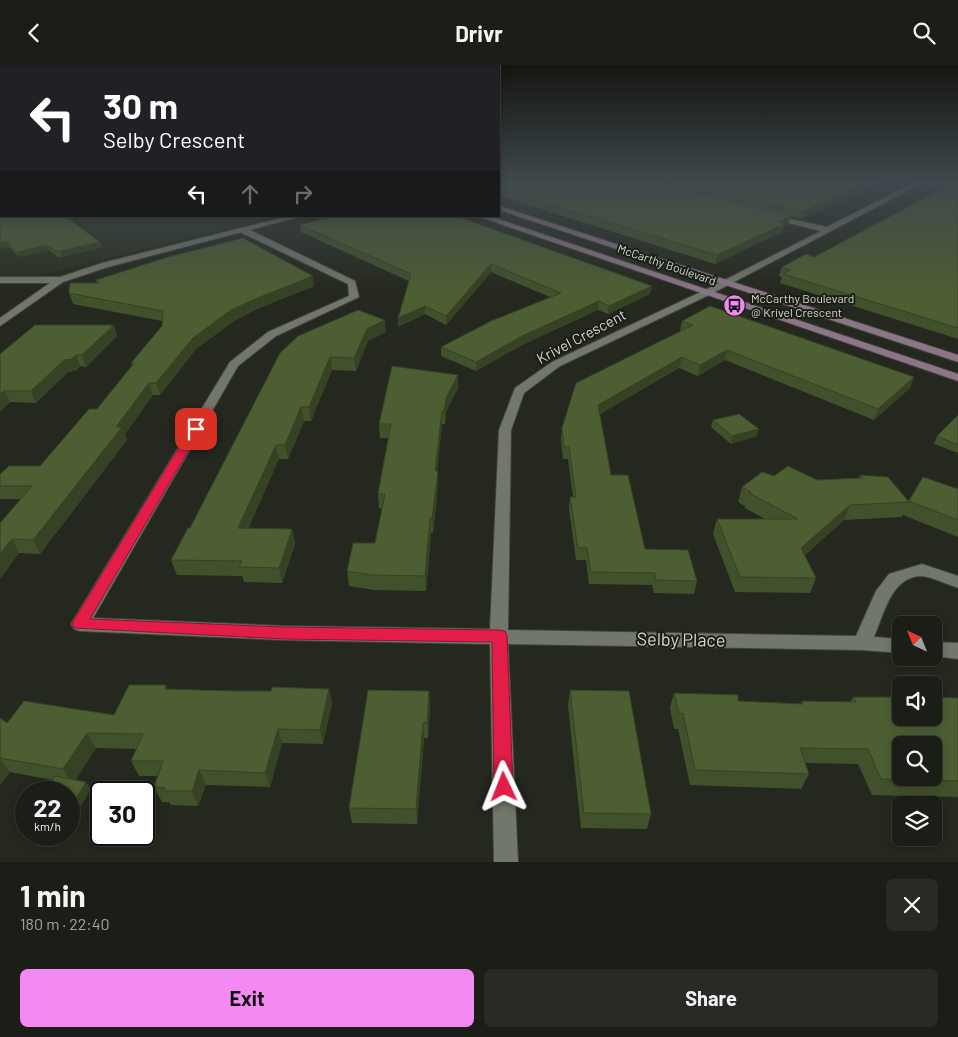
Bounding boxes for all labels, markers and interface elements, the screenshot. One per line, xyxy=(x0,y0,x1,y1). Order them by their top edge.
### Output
icon: back xyxy=(20,19,48,47)
icon: search xyxy=(910,19,938,47)
text: Drivr xyxy=(455,20,503,46)
text: 30 m xyxy=(103,84,178,126)
icon: left xyxy=(20,85,85,150)
text: Selby Crescent xyxy=(103,126,245,152)
icon: left xyxy=(183,180,211,208)
icon: ahead xyxy=(236,180,264,208)
icon: right xyxy=(289,180,317,208)
street label: McCarthy Boulevard xyxy=(616,241,718,287)
place label: McCarthy Boulevard @ Krivel Crescent xyxy=(751,291,854,319)
bus stop icon: McCarthy Boulevard @ Krivel Crescent xyxy=(723,293,747,317)
street label: Krivel Crescent xyxy=(533,305,629,367)
pin xyxy=(175,408,217,450)
icon: arrive xyxy=(182,415,210,443)
north arrow xyxy=(892,616,942,666)
map controls xyxy=(892,616,942,846)
street label: Selby Place xyxy=(636,627,726,651)
button: sound xyxy=(892,676,942,726)
button: search xyxy=(892,736,942,786)
position arrow xyxy=(477,760,529,812)
speed limit sign: 30 xyxy=(90,781,155,846)
text: 22 xyxy=(33,792,62,822)
button: layers xyxy=(892,796,942,846)
text: km/h xyxy=(34,819,61,833)
text: 1 min xyxy=(20,877,86,913)
button: close xyxy=(886,879,938,931)
text: 180 m · 22:40 xyxy=(20,914,110,933)
button: Exit xyxy=(20,969,474,1027)
button: Share xyxy=(484,969,938,1027)

